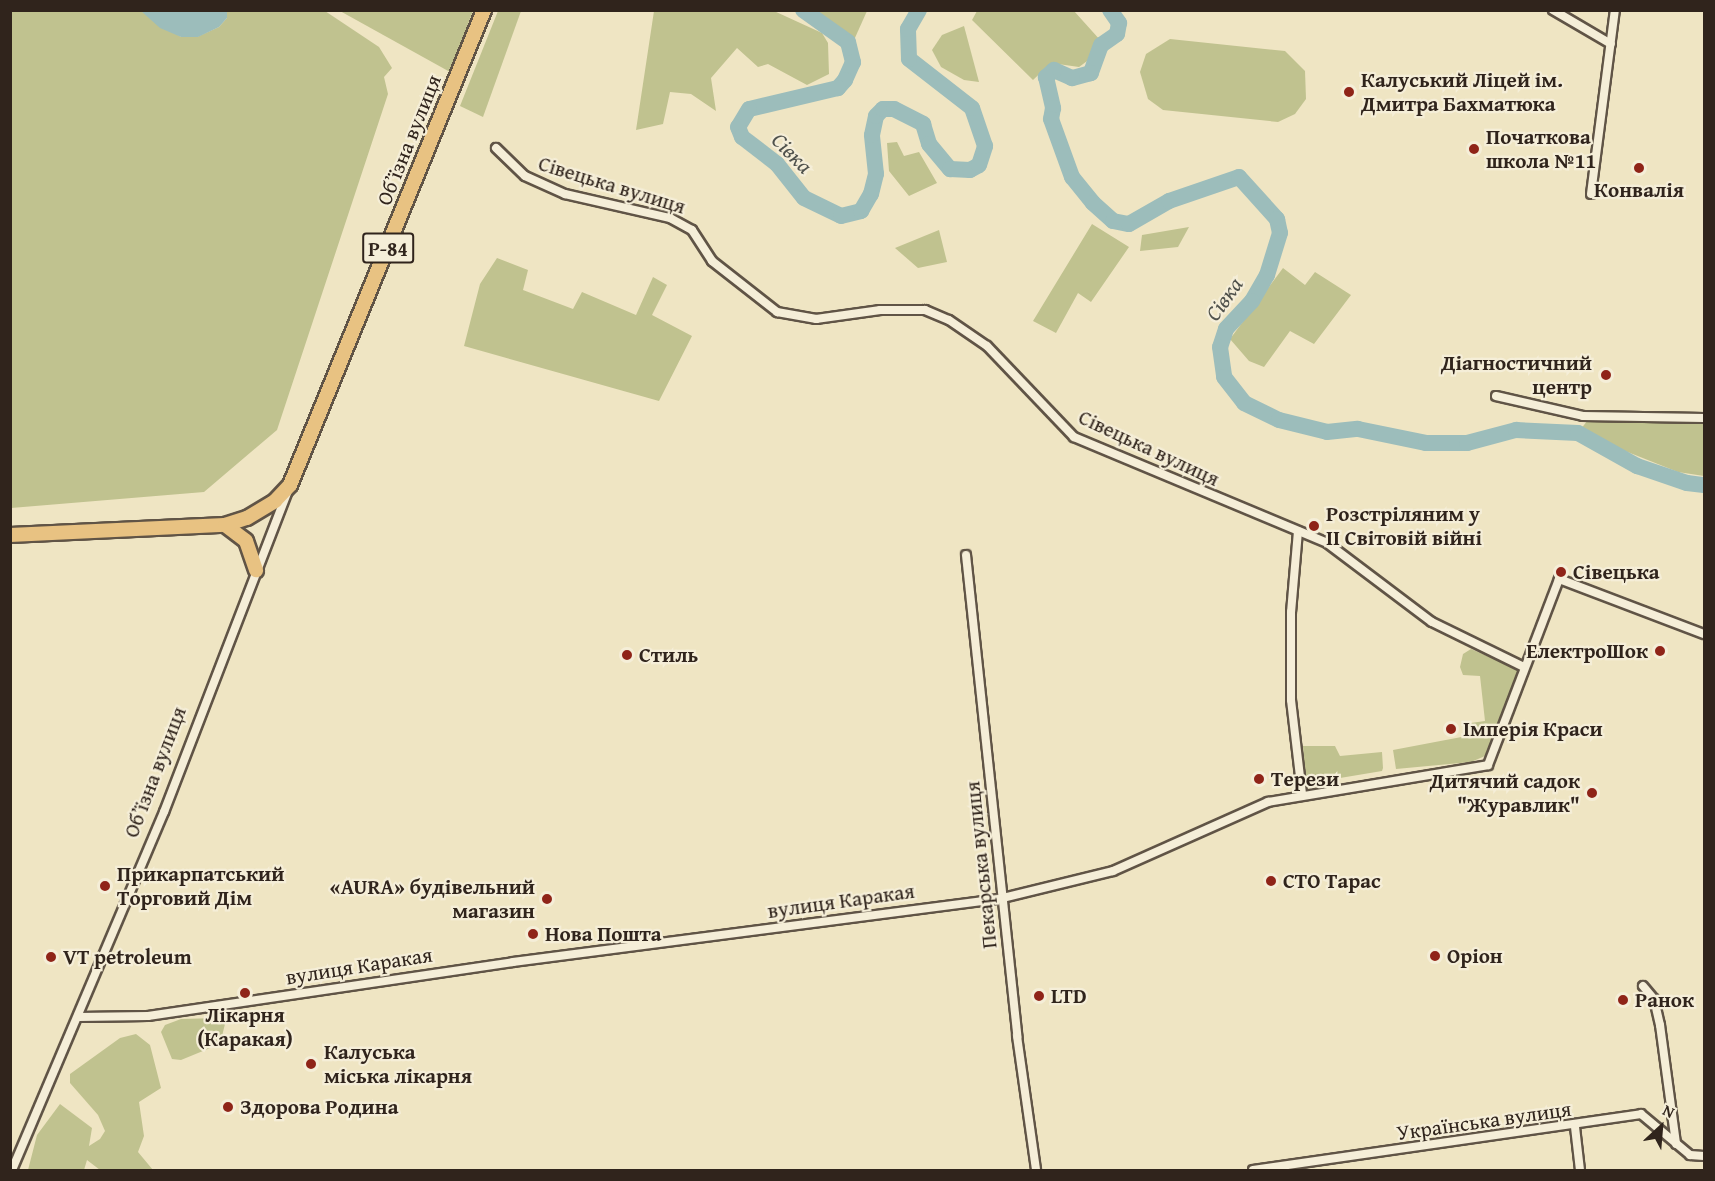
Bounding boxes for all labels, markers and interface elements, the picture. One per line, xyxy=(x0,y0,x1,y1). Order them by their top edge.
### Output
place label: Калуський Ліцей ім. Дмитра Бахматюка xyxy=(1361,67,1563,117)
street label: Обʼїзна вулиця xyxy=(371,71,447,209)
marker: Калуський Ліцей ім. Дмитра Бахматюка xyxy=(1342,85,1356,99)
place label: Початкова школа №11 xyxy=(1486,124,1596,174)
water label: Сівка xyxy=(766,127,818,179)
marker: Початкова школа №11 xyxy=(1467,142,1481,156)
street label: Сівецька вулиця xyxy=(535,151,689,219)
marker: Конвалія xyxy=(1632,161,1646,175)
place label: Конвалія xyxy=(1594,177,1684,203)
road number: Р-84 xyxy=(361,231,415,265)
water label: Сівка xyxy=(1200,272,1248,326)
place label: Діагностичний центр xyxy=(1441,350,1592,400)
marker: Діагностичний центр xyxy=(1597,366,1615,384)
street label: Сівецька вулиця xyxy=(1075,404,1223,492)
place label: Розстріляним у II Світовій війні xyxy=(1326,501,1482,551)
marker: Розстріляним у II Світовій війні xyxy=(1307,519,1321,533)
place label: Сівецька xyxy=(1573,559,1660,585)
marker: Сівецька xyxy=(1554,565,1568,579)
place label: ЕлектроШок xyxy=(1526,638,1648,664)
place label: Стиль xyxy=(639,642,698,668)
marker: ЕлектроШок xyxy=(1653,644,1667,658)
marker: Стиль xyxy=(620,648,634,662)
street label: Обʼїзна вулиця xyxy=(118,703,192,841)
place label: Імперія Краси xyxy=(1463,716,1603,742)
marker: Імперія Краси xyxy=(1444,722,1458,736)
place label: Терези xyxy=(1271,766,1339,792)
place label: Дитячий садок "Журавлик" xyxy=(1430,768,1580,818)
marker: Терези xyxy=(1252,772,1266,786)
street label: Пекарська вулиця xyxy=(960,780,1002,950)
marker: Дитячий садок "Журавлик" xyxy=(1585,786,1599,800)
place label: Прикарпатський Торговий Дім xyxy=(117,861,284,911)
place label: СТО Тарас xyxy=(1283,868,1381,894)
place label: «AURA» будівельний магазин xyxy=(330,874,535,924)
marker: СТО Тарас xyxy=(1264,874,1278,888)
street label: вулиця Каракая xyxy=(766,878,916,924)
marker: Прикарпатський Торговий Дім xyxy=(98,879,112,893)
marker: «AURA» будівельний магазин xyxy=(540,892,554,906)
place label: Нова Пошта xyxy=(545,921,662,947)
marker: Нова Пошта xyxy=(526,927,540,941)
street label: вулиця Каракая xyxy=(284,942,434,990)
place label: Оріон xyxy=(1447,943,1503,969)
place label: VT petroleum xyxy=(63,944,192,970)
marker: Оріон xyxy=(1428,949,1442,963)
marker: VT petroleum xyxy=(44,950,58,964)
place label: LTD xyxy=(1051,983,1087,1009)
marker: Лікарня (Каракая) xyxy=(238,986,252,1000)
place label: Ранок xyxy=(1635,987,1694,1013)
marker: LTD xyxy=(1032,989,1046,1003)
marker: Ранок xyxy=(1616,993,1630,1007)
place label: Лікарня (Каракая) xyxy=(197,1002,293,1052)
place label: Калуська міська лікарня xyxy=(324,1039,472,1089)
marker: Калуська міська лікарня xyxy=(302,1055,320,1073)
place label: Здорова Родина xyxy=(240,1094,398,1120)
street label: Українська вулиця xyxy=(1395,1096,1573,1146)
north arrow xyxy=(1631,1097,1691,1157)
text: N xyxy=(1659,1098,1679,1124)
marker: Здорова Родина xyxy=(221,1100,235,1114)

